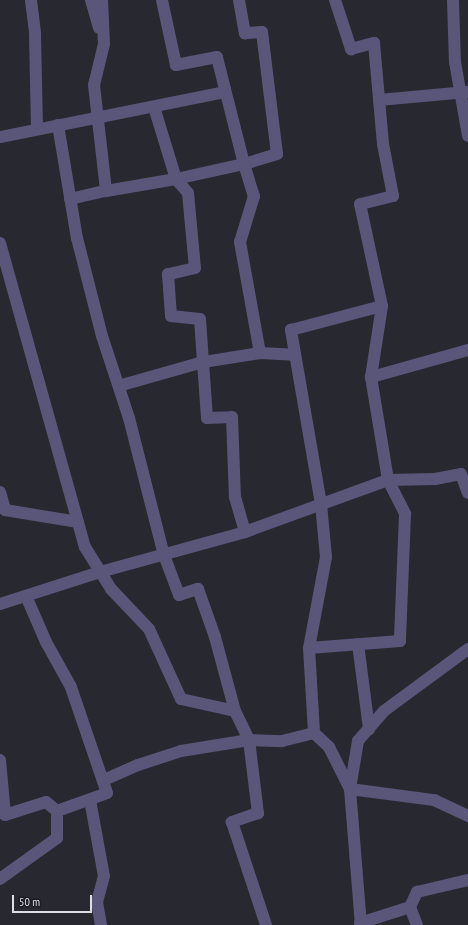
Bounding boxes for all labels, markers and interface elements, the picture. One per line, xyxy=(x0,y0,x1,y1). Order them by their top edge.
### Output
scale bar xyxy=(14,887,94,913)
text: 50 m xyxy=(19,894,40,909)

